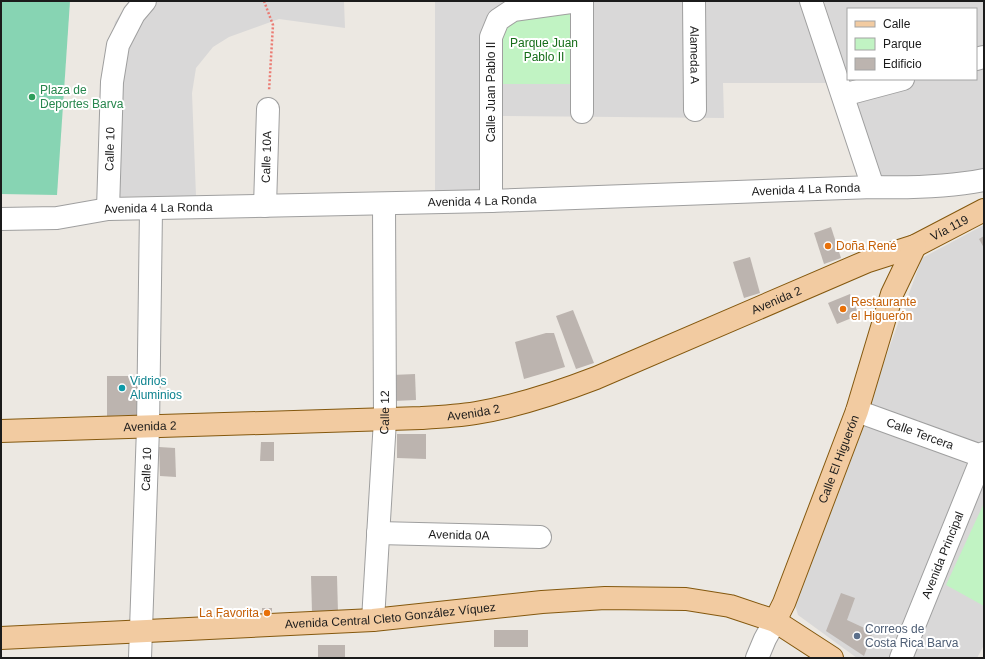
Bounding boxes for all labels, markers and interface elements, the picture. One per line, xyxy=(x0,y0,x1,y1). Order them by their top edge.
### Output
legend xyxy=(847,8,977,80)
text: Calle xyxy=(883,17,911,31)
street label: Alameda A xyxy=(687,26,702,84)
park label: Parque Juan Pablo II xyxy=(510,36,578,64)
text: Parque xyxy=(883,37,922,51)
street label: Calle Juan Pablo II xyxy=(484,42,498,142)
text: Edificio xyxy=(883,57,922,71)
place label: Plaza de Deportes Barva xyxy=(40,83,124,111)
marker: Plaza de Deportes Barva xyxy=(27,92,37,102)
street label: Calle 10 xyxy=(102,126,118,171)
street label: Calle 10A xyxy=(259,131,274,183)
street label: Avenida 4 La Ronda xyxy=(751,180,861,198)
street label: Avenida 4 La Ronda xyxy=(428,192,537,209)
street label: Avenida 4 La Ronda xyxy=(103,200,213,217)
street label: Vía 119 xyxy=(928,212,971,244)
place label: Doña René xyxy=(836,239,897,253)
marker: Doña René xyxy=(823,241,833,251)
street label: Avenida 2 xyxy=(749,283,804,317)
place label: Restaurante el Higuerón xyxy=(851,295,917,323)
marker: Restaurante el Higuerón xyxy=(838,304,848,314)
place label: Vidrios Aluminios xyxy=(130,374,182,402)
marker: Vidrios Aluminios xyxy=(117,383,127,393)
street label: Calle 12 xyxy=(377,390,392,435)
street label: Avenida 2 xyxy=(447,401,502,423)
street label: Calle El Higuerón xyxy=(816,413,862,505)
street label: Calle Tercera xyxy=(884,415,956,453)
street label: Avenida 2 xyxy=(123,419,177,434)
street label: Calle 10 xyxy=(139,447,154,491)
street label: Avenida Principal xyxy=(919,510,967,601)
street label: Avenida 0A xyxy=(428,527,490,543)
street label: Avenida Central Cleto González Víquez xyxy=(285,600,496,631)
place label: La Favorita xyxy=(199,606,259,620)
marker: La Favorita xyxy=(262,608,272,618)
place label: Correos de Costa Rica Barva xyxy=(865,622,959,650)
marker: Correos de Costa Rica Barva xyxy=(852,631,862,641)

